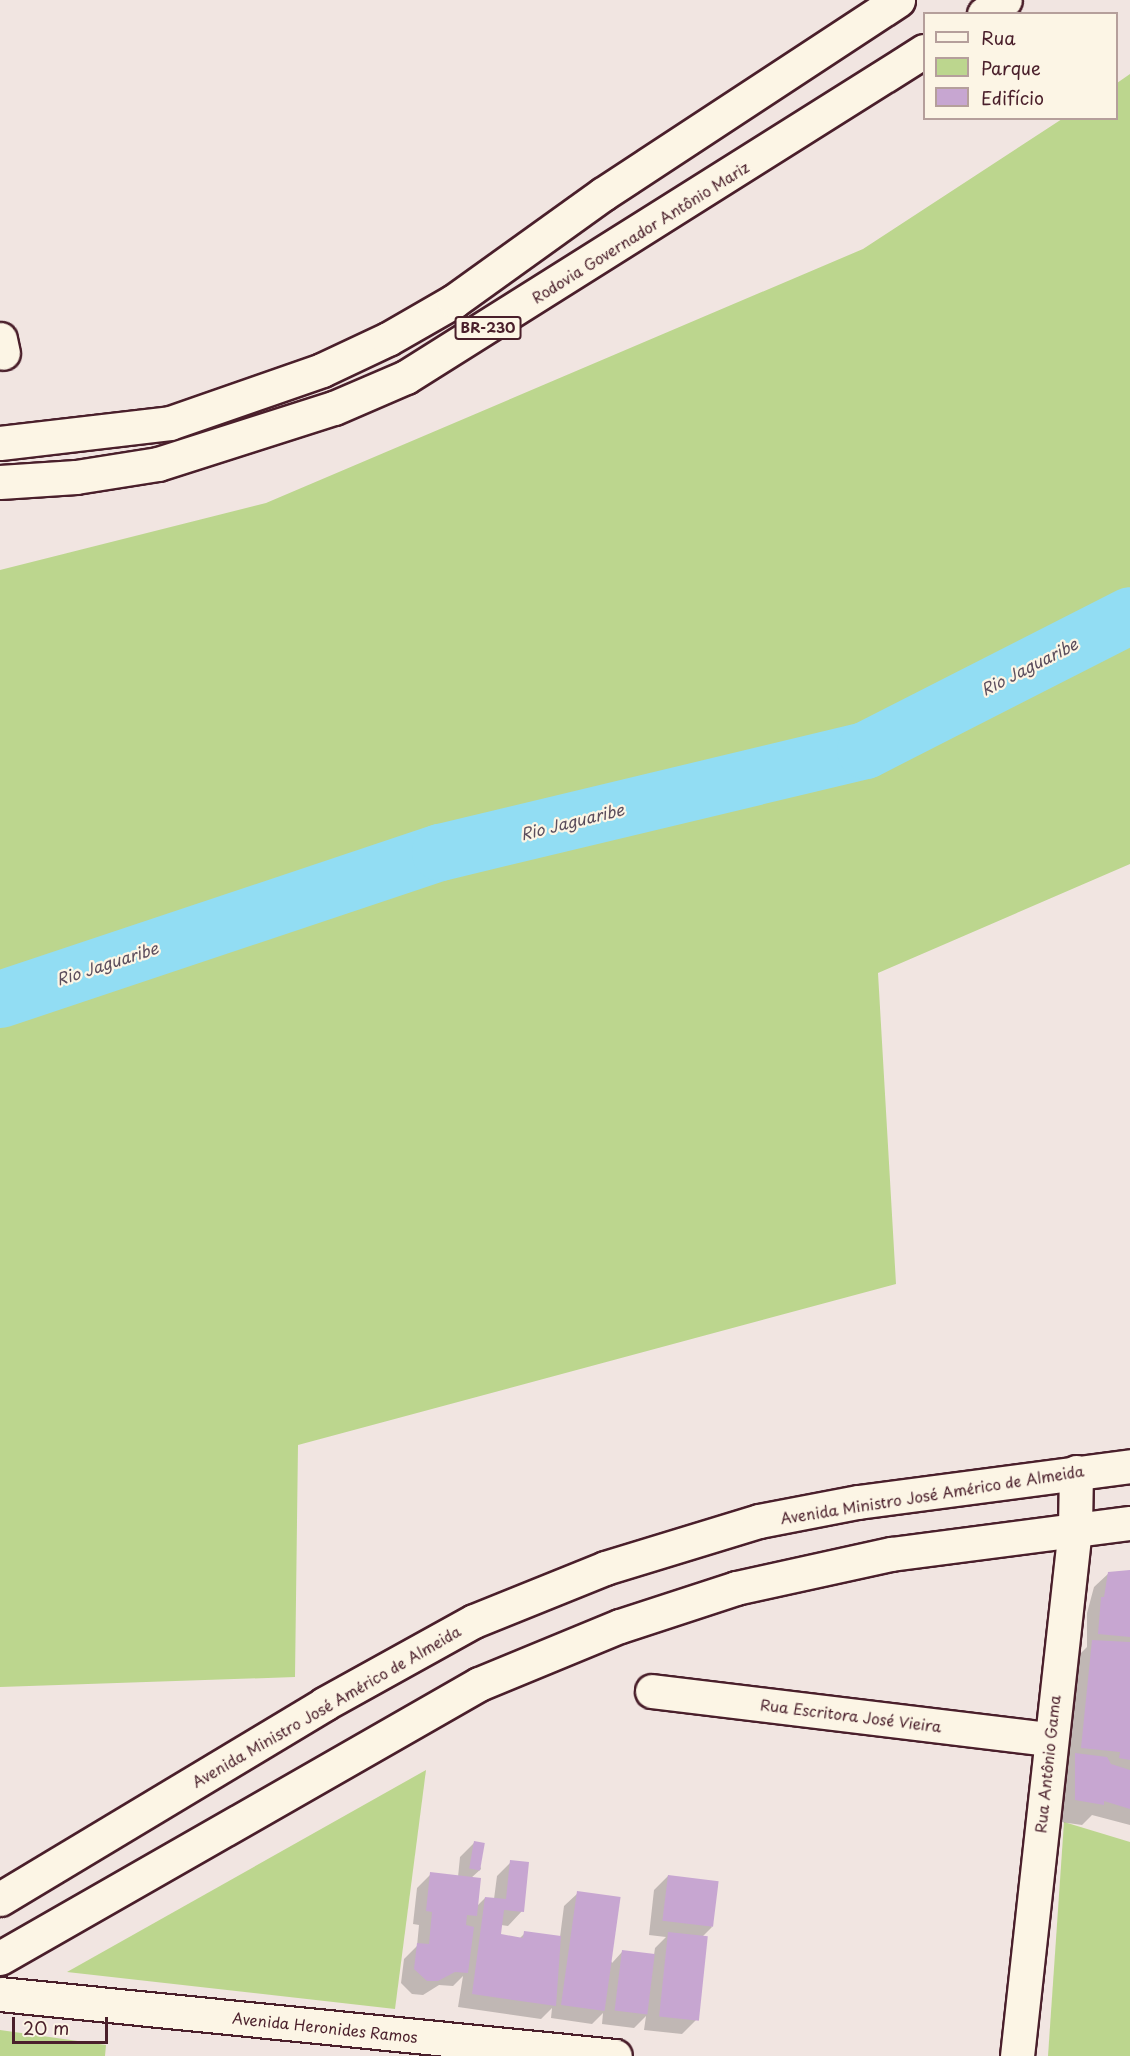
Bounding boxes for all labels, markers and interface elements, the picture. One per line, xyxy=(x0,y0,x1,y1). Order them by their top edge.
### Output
legend xyxy=(923,12,1118,120)
text: Rua xyxy=(981,24,1016,51)
text: Parque xyxy=(981,54,1041,81)
text: Edifício xyxy=(981,84,1044,111)
street label: Rodovia Governador Antônio Mariz xyxy=(527,157,753,307)
road number: BR-230 xyxy=(454,317,522,339)
water label: Rio Jaguaribe xyxy=(977,633,1081,699)
water label: Rio Jaguaribe xyxy=(518,799,626,843)
water label: Rio Jaguaribe xyxy=(53,937,161,989)
street label: Avenida Ministro José Américo de Almeida xyxy=(778,1461,1086,1527)
street label: Avenida Ministro José Américo de Almeida xyxy=(188,1621,464,1791)
street label: Rua Antônio Gama xyxy=(1031,1693,1063,1835)
street label: Rua Escritora José Vieira xyxy=(760,1695,942,1735)
scale bar xyxy=(15,2005,111,2043)
street label: Avenida Heronides Ramos xyxy=(231,2008,419,2046)
text: 20 m xyxy=(23,2014,69,2041)

